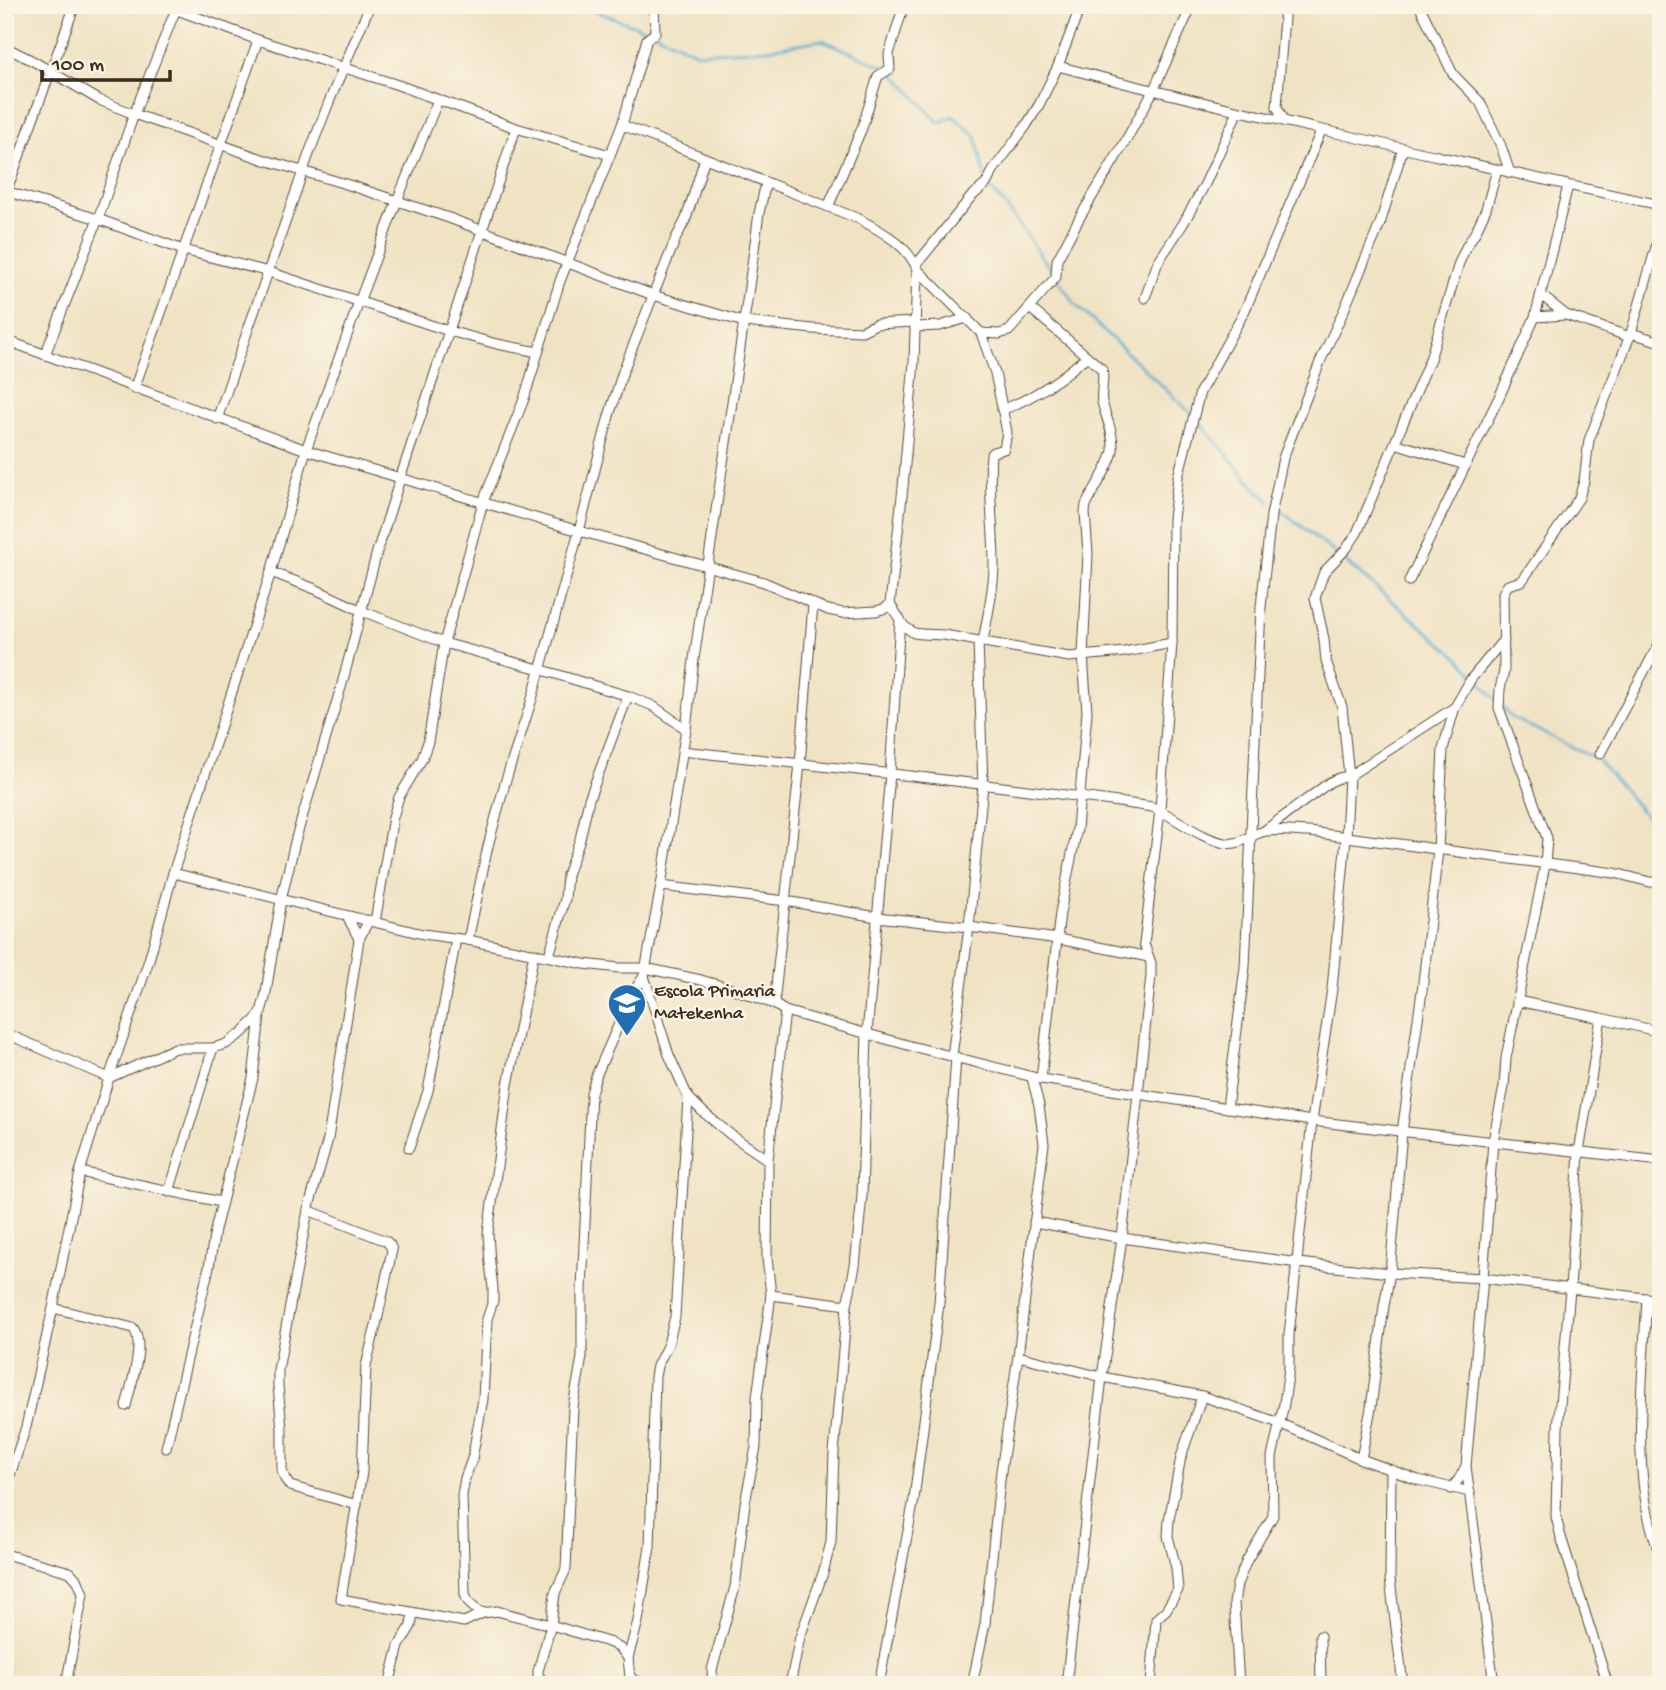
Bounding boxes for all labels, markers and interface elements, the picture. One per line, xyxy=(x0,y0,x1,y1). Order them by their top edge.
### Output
scale bar xyxy=(42,38,170,82)
text: 100 m xyxy=(51,54,104,79)
place label: Escola Primaria Matekenha xyxy=(654,981,777,1026)
school or university icon: Escola Primaria Matekenha xyxy=(606,982,648,1037)

